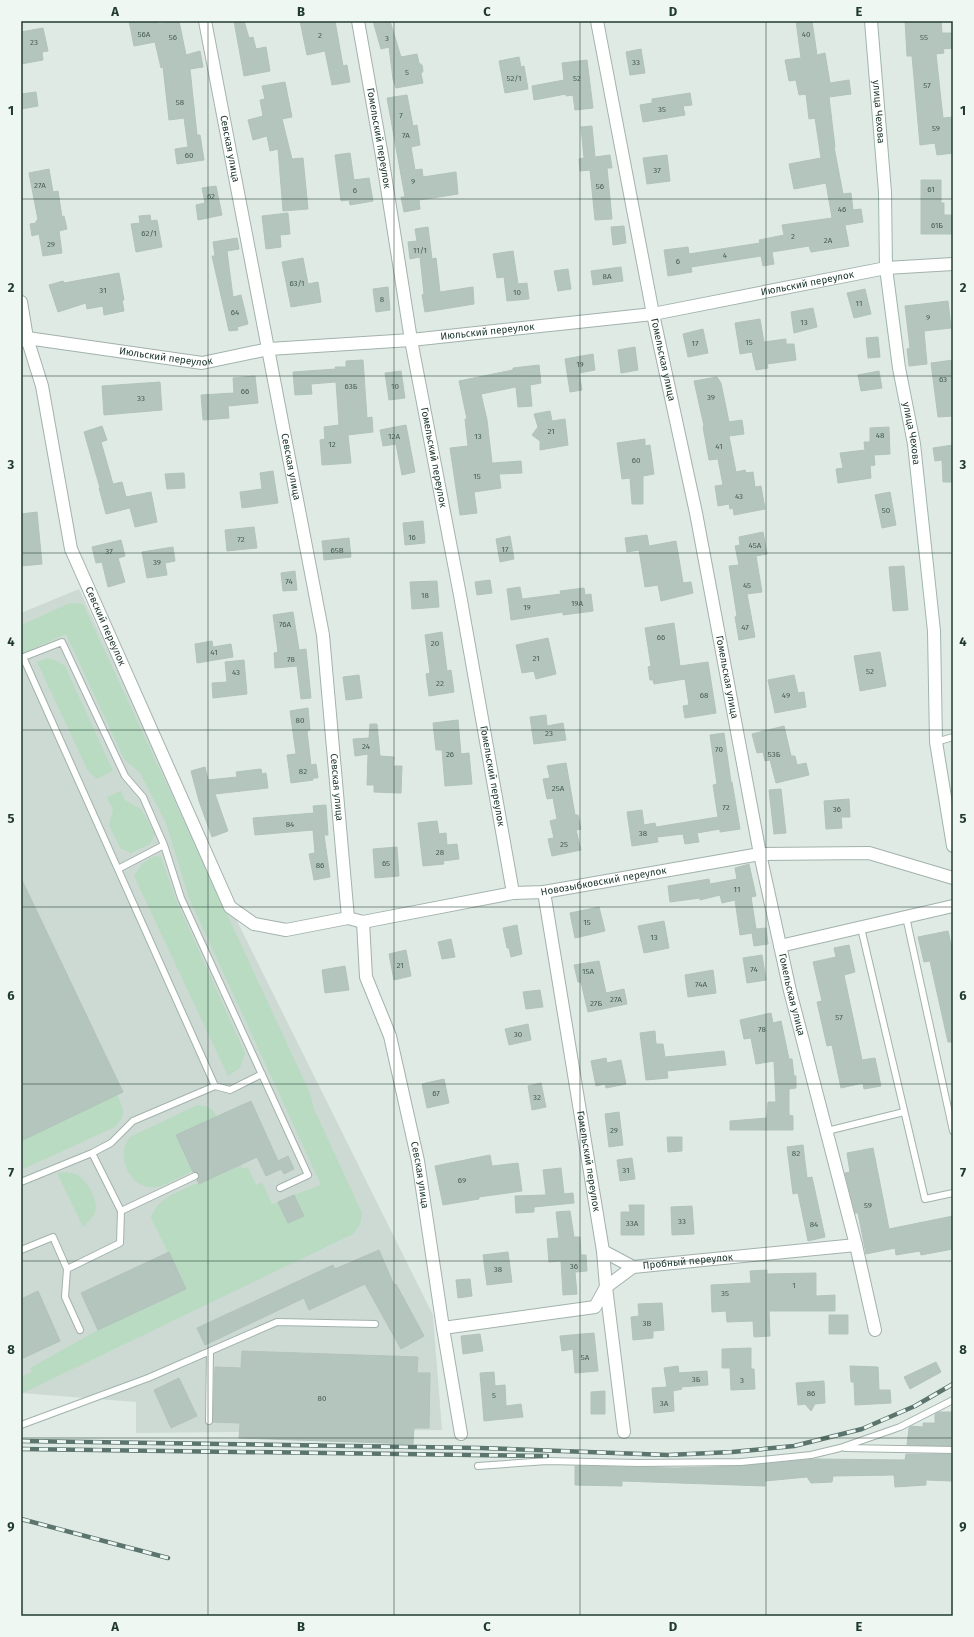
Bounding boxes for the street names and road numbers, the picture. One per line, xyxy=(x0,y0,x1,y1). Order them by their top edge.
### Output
street label: улица Чехова xyxy=(870,79,887,144)
street label: Гомельский переулок xyxy=(364,87,393,190)
street label: Севская улица xyxy=(217,114,242,183)
street label: Июльский переулок xyxy=(760,268,856,299)
street label: Гомельская улица xyxy=(648,317,678,402)
street label: Июльский переулок xyxy=(440,321,536,343)
street label: Июльский переулок xyxy=(118,345,215,369)
street label: улица Чехова xyxy=(900,401,922,465)
street label: Гомельский переулок xyxy=(418,406,449,509)
street label: Севская улица xyxy=(278,432,303,501)
street label: Севский переулок xyxy=(83,585,129,669)
street label: Гомельская улица xyxy=(713,635,740,720)
street label: Гомельский переулок xyxy=(477,725,507,828)
street label: Севская улица xyxy=(327,753,345,821)
street label: Новозыбковский переулок xyxy=(540,864,668,898)
street label: Гомельская улица xyxy=(776,952,807,1037)
street label: Гомельский переулок xyxy=(574,1110,603,1213)
street label: Севская улица xyxy=(408,1140,431,1209)
street label: Пробный переулок xyxy=(642,1251,734,1272)

